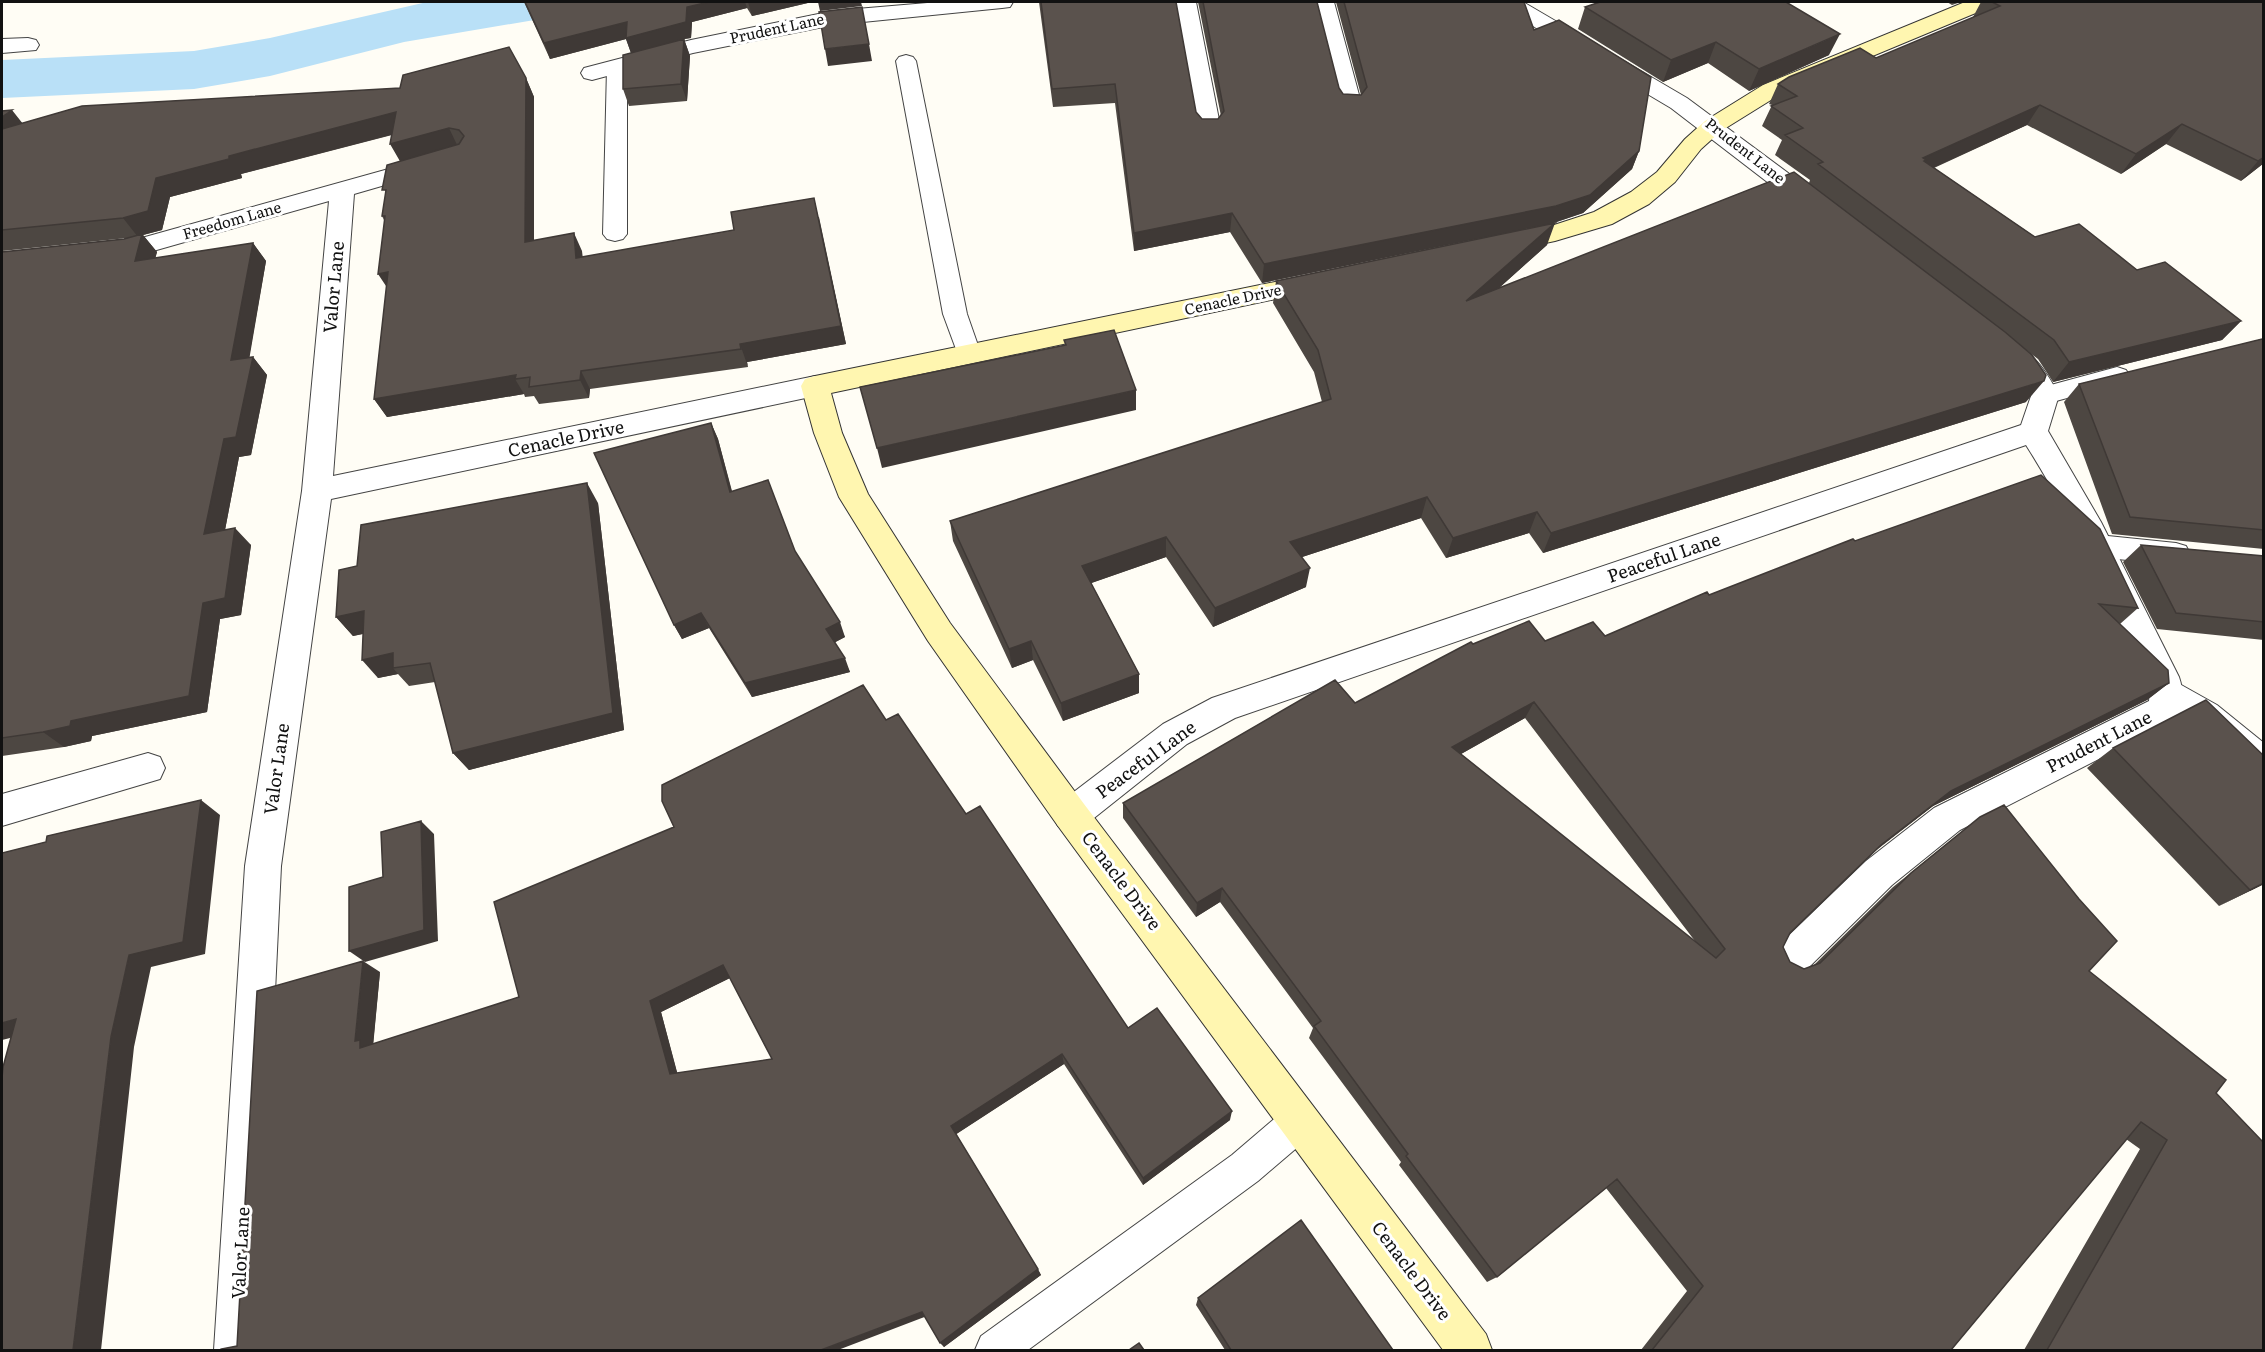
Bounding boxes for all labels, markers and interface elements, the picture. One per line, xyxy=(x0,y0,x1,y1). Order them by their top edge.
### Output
street label: Prudent Lane xyxy=(727,6,826,49)
street label: Prudent Lane xyxy=(1701,111,1791,189)
street label: Freedom Lane xyxy=(179,194,284,245)
street label: Valor Lane xyxy=(315,240,350,334)
street label: Cenacle Drive xyxy=(1182,277,1283,320)
street label: Cenacle Drive xyxy=(505,412,626,463)
street label: Peaceful Lane xyxy=(1603,525,1724,589)
street label: Prudent Lane xyxy=(2041,702,2156,779)
street label: Peaceful Lane xyxy=(1089,713,1201,804)
street label: Valor Lane xyxy=(256,721,295,816)
street label: Cenacle Drive xyxy=(1076,825,1169,935)
street label: Valor Lane xyxy=(224,1206,255,1300)
street label: Cenacle Drive xyxy=(1366,1215,1459,1325)

